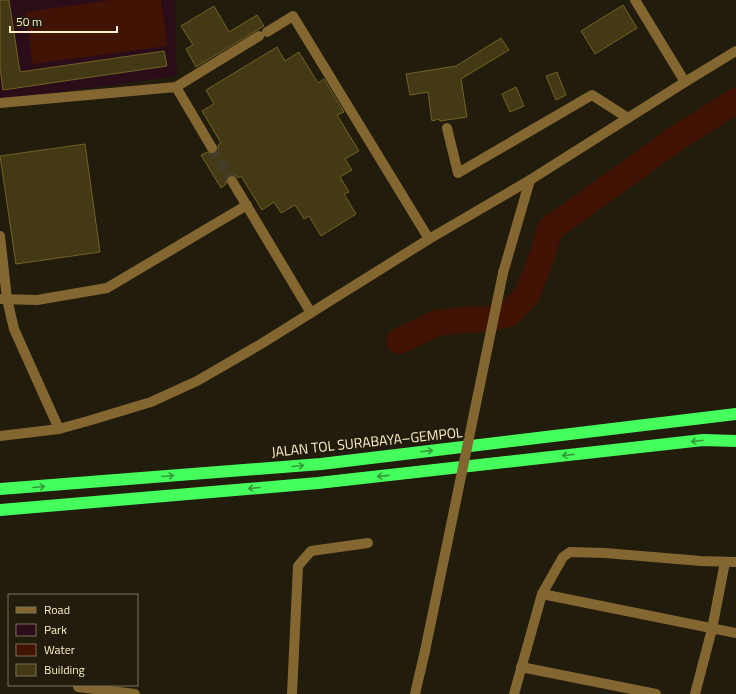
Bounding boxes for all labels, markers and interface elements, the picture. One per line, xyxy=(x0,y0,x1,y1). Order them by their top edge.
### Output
scale bar xyxy=(10,8,117,34)
text: 50 m xyxy=(16,12,42,31)
street label: JALAN TOL SURABAYA–GEMPOL xyxy=(270,421,464,462)
one-way arrow xyxy=(691,437,704,445)
one-way arrow xyxy=(420,447,433,455)
one-way arrow xyxy=(562,452,575,459)
one-way arrow xyxy=(291,462,304,469)
one-way arrow xyxy=(377,472,390,479)
one-way arrow xyxy=(162,473,175,480)
one-way arrow xyxy=(32,483,45,490)
one-way arrow xyxy=(248,485,261,492)
legend xyxy=(8,594,138,686)
text: Road xyxy=(44,600,70,619)
text: Park xyxy=(44,620,67,639)
text: Water xyxy=(44,640,75,659)
text: Building xyxy=(44,660,85,679)

